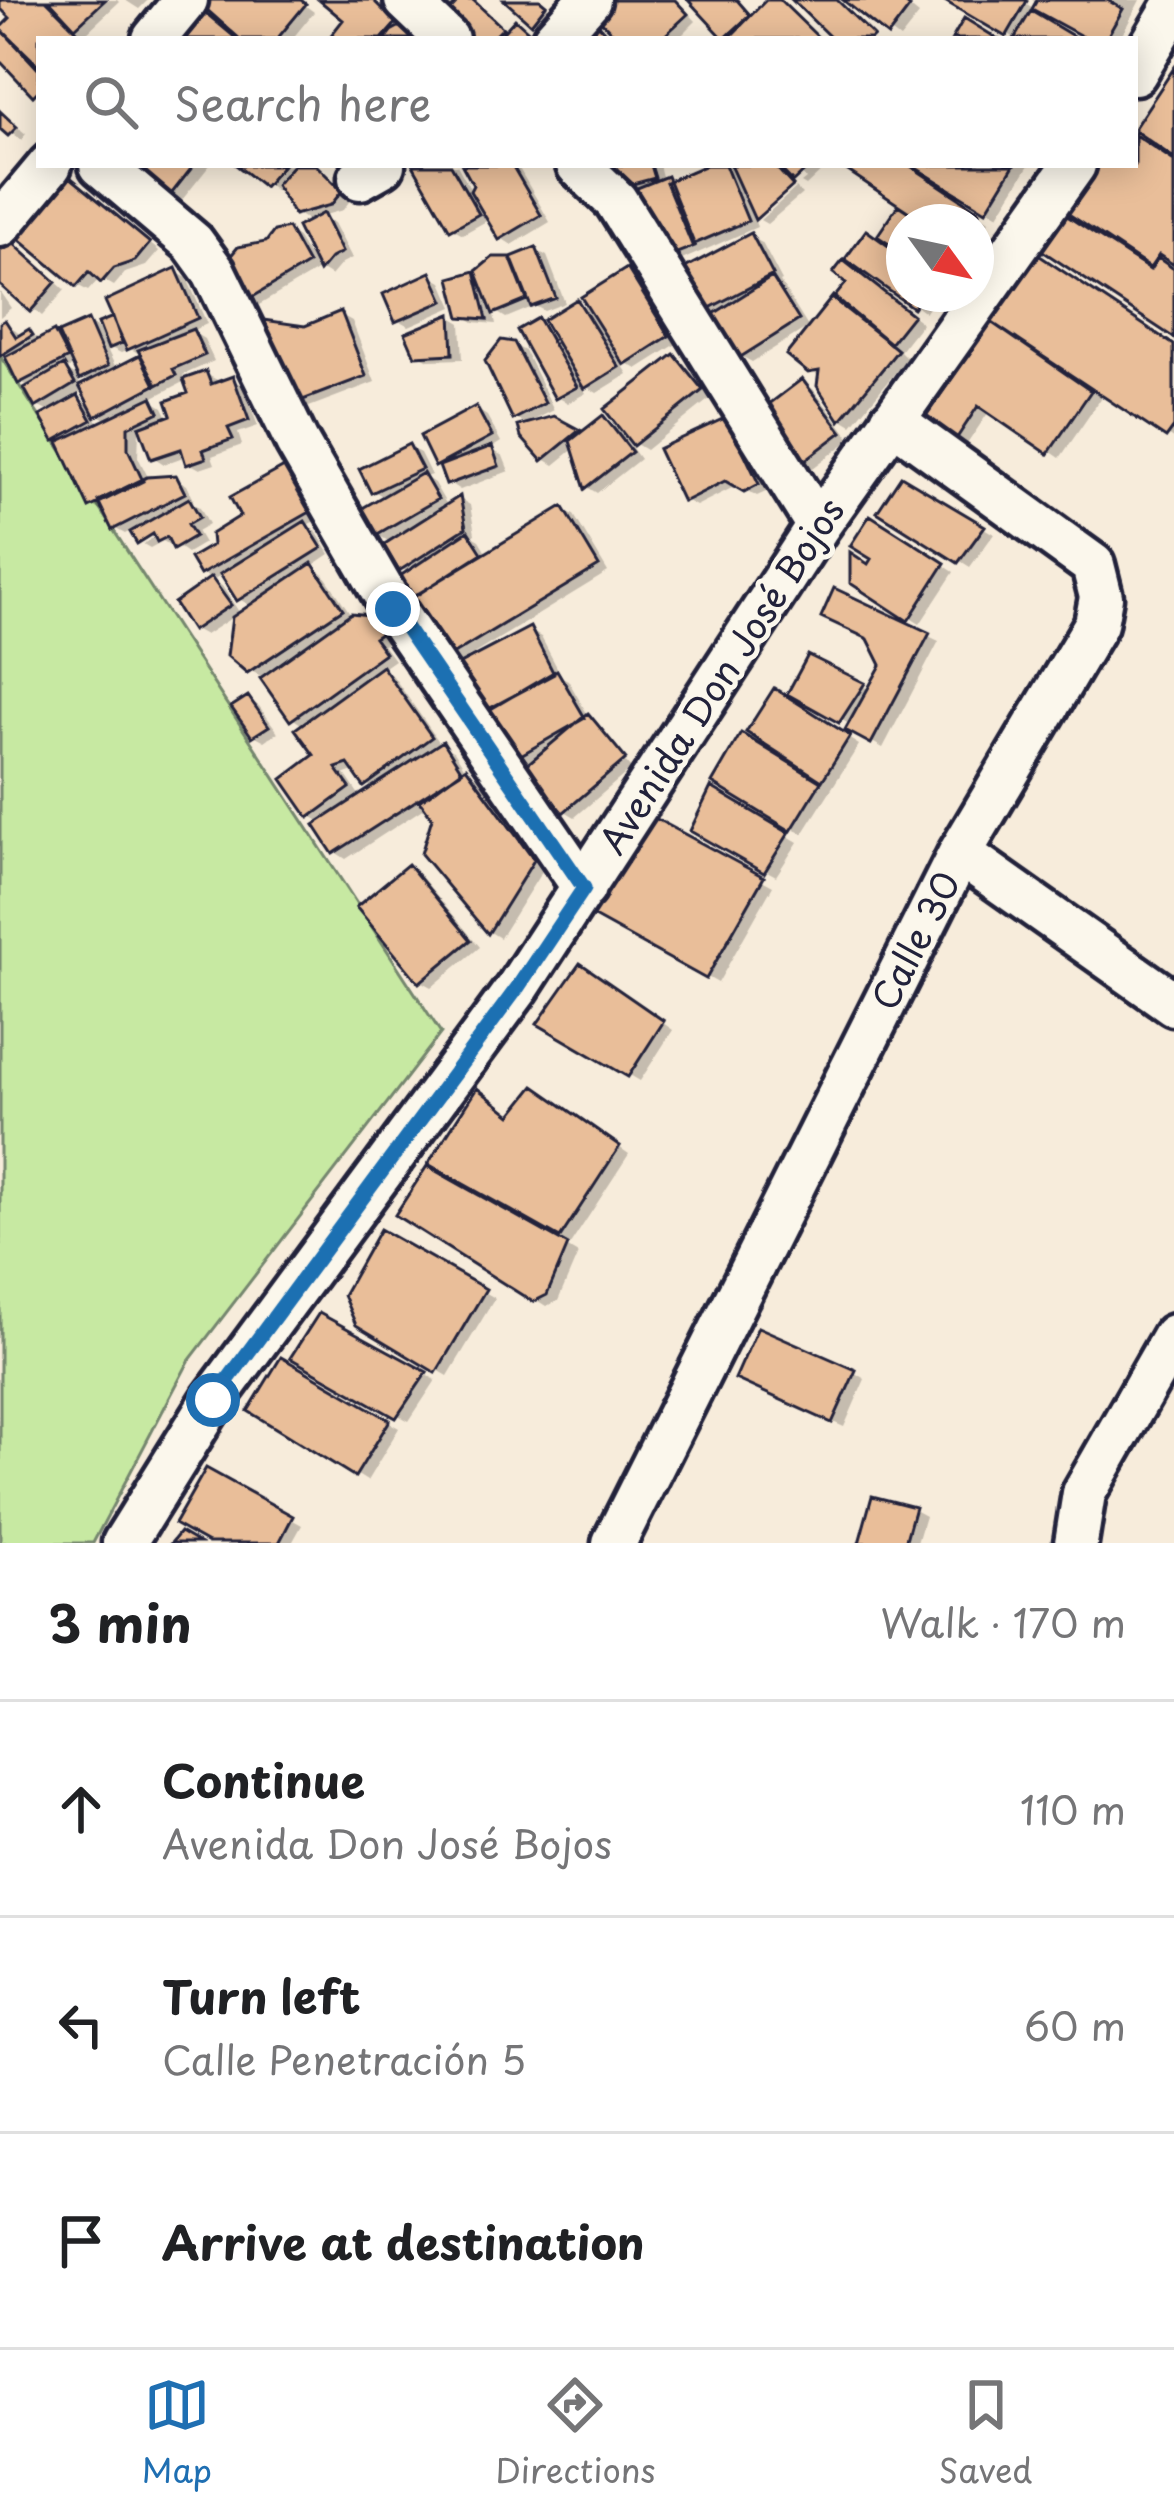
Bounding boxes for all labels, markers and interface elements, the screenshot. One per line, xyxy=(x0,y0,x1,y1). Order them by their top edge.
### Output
search box xyxy=(36,36,1138,168)
text: Search here xyxy=(174,68,431,136)
icon: search xyxy=(78,69,144,135)
north arrow xyxy=(886,204,994,312)
street label: Avenida Don José Bojos xyxy=(585,486,856,864)
route end xyxy=(366,582,420,636)
street label: Calle 30 xyxy=(856,861,972,1019)
route start xyxy=(186,1373,240,1427)
text: 3 min xyxy=(48,1583,192,1660)
text: Walk · 170 m xyxy=(880,1592,1126,1651)
text: Continue xyxy=(162,1745,365,1813)
icon: ahead xyxy=(48,1776,114,1842)
text: 110 m xyxy=(1020,1779,1126,1838)
text: Avenida Don José Bojos xyxy=(162,1813,612,1872)
text: Turn left xyxy=(162,1961,361,2029)
icon: left xyxy=(48,1992,114,2058)
text: 60 m xyxy=(1024,1995,1126,2054)
text: Calle Penetración 5 xyxy=(162,2029,526,2088)
text: Arrive at destination xyxy=(162,2207,645,2275)
icon: arrive xyxy=(48,2208,114,2274)
tab: Map xyxy=(142,2372,212,2494)
tab: Directions xyxy=(495,2372,656,2494)
tab: Saved xyxy=(939,2372,1032,2494)

